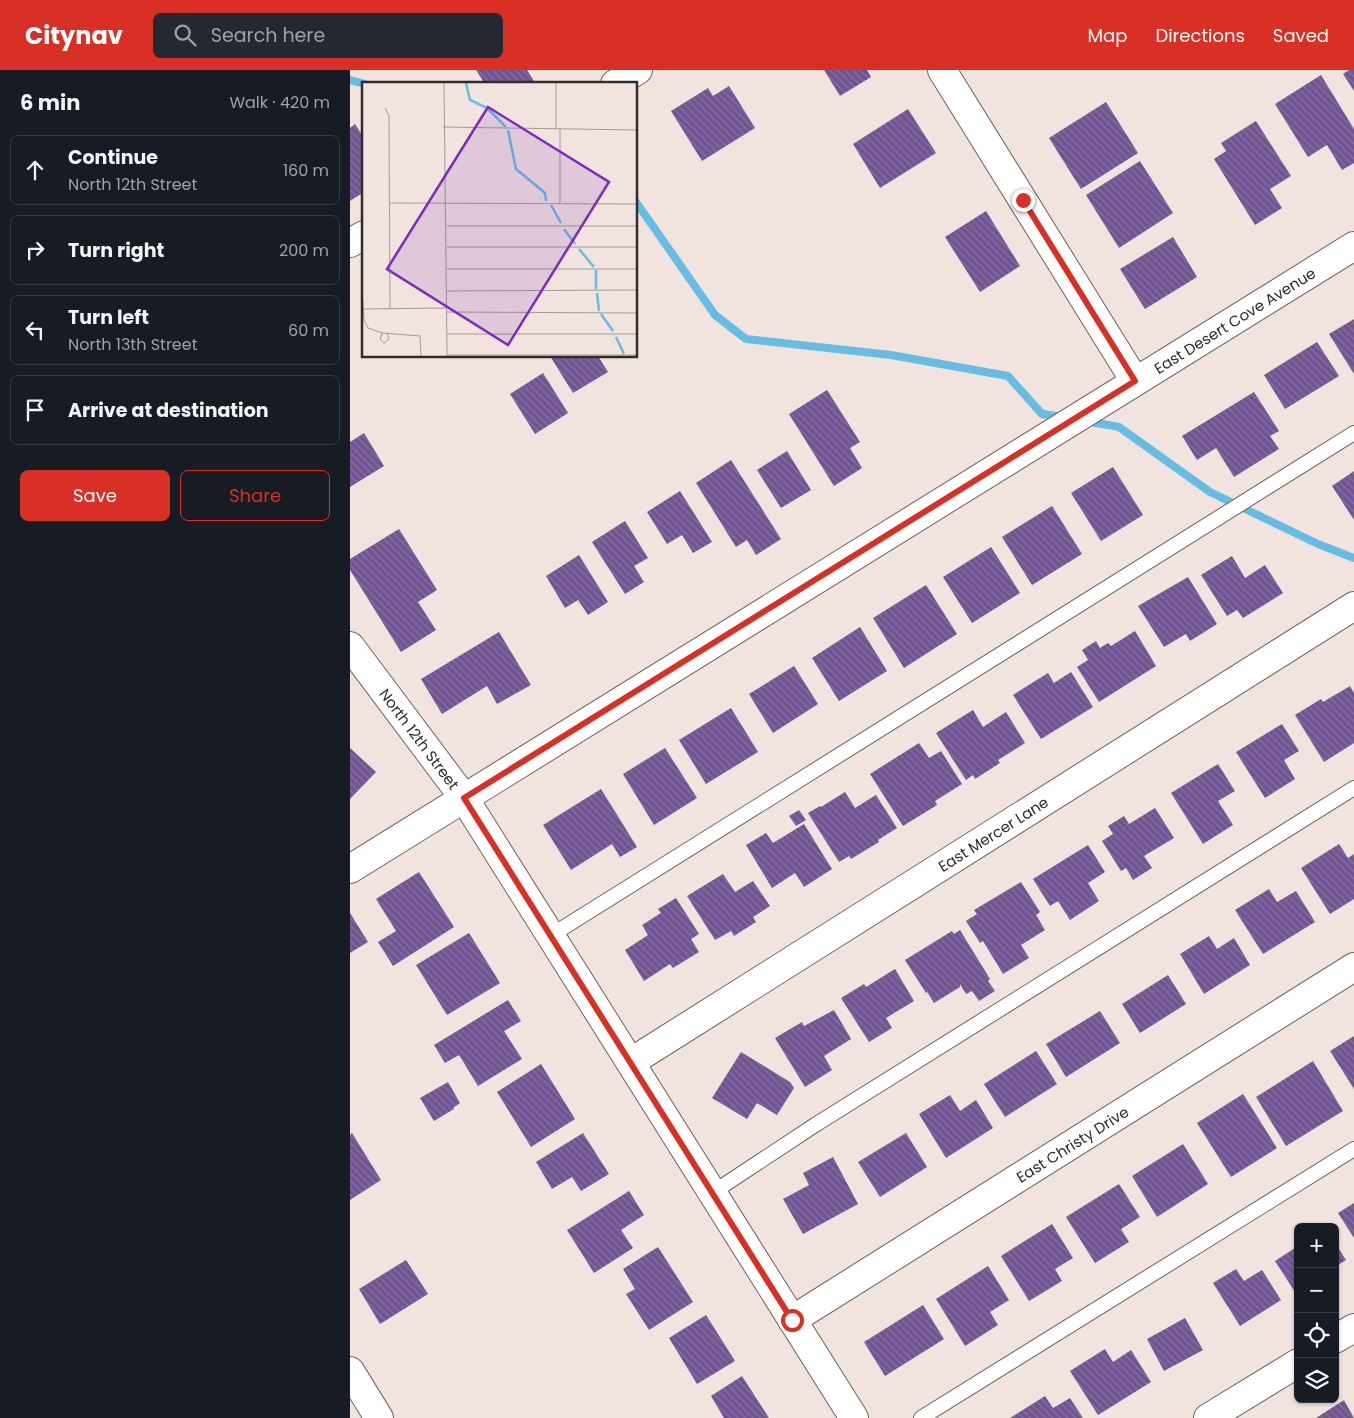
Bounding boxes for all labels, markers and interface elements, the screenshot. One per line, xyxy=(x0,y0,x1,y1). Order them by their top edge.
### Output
search box xyxy=(153,13,503,58)
text: Citynav xyxy=(25,19,123,52)
icon: search xyxy=(171,21,199,49)
text: Search here xyxy=(211,22,325,49)
text: Map xyxy=(1088,23,1127,48)
text: Directions xyxy=(1155,23,1245,48)
text: Saved xyxy=(1273,23,1329,48)
inset map xyxy=(362,82,638,358)
text: 6 min xyxy=(20,88,80,117)
text: Walk · 420 m xyxy=(229,91,330,114)
text: Continue xyxy=(68,144,158,171)
icon: ahead xyxy=(21,156,49,184)
text: 160 m xyxy=(283,159,329,182)
text: North 12th Street xyxy=(68,173,197,196)
route end xyxy=(1012,189,1035,212)
icon: right xyxy=(21,236,49,264)
text: Turn right xyxy=(68,237,164,264)
text: 200 m xyxy=(279,239,329,262)
street label: East Desert Cove Avenue xyxy=(1150,262,1319,378)
text: Turn left xyxy=(68,304,149,331)
icon: left xyxy=(21,316,49,344)
text: 60 m xyxy=(288,319,329,342)
text: North 13th Street xyxy=(68,333,198,356)
icon: arrive xyxy=(21,396,49,424)
text: Arrive at destination xyxy=(68,397,269,424)
button: Save xyxy=(20,470,170,521)
button: Share xyxy=(180,470,330,521)
street label: North 12th Street xyxy=(375,684,464,794)
street label: East Mercer Lane xyxy=(934,791,1052,876)
street label: East Christy Drive xyxy=(1012,1101,1133,1187)
map controls xyxy=(1294,1223,1339,1403)
button: + xyxy=(1294,1223,1339,1268)
button: − xyxy=(1294,1268,1339,1313)
route start xyxy=(781,1309,804,1332)
button: locate xyxy=(1294,1313,1339,1358)
button: layers xyxy=(1294,1358,1339,1403)

